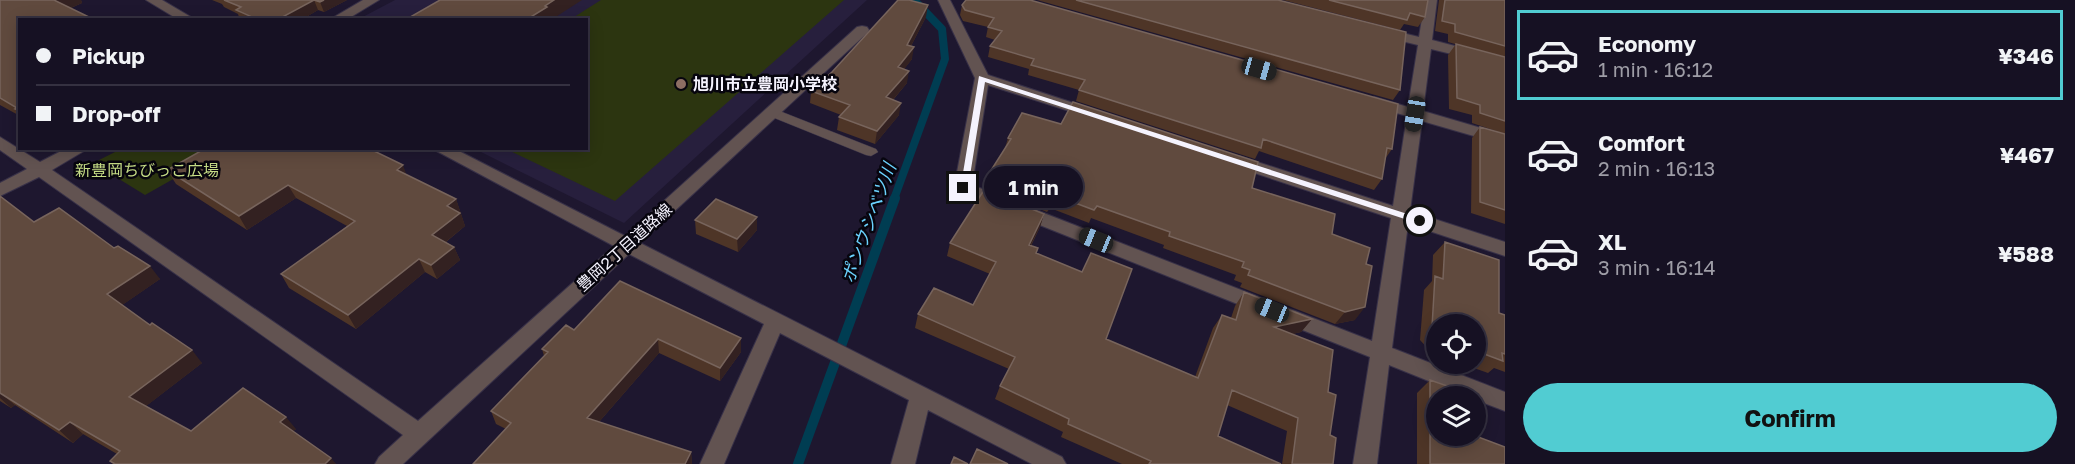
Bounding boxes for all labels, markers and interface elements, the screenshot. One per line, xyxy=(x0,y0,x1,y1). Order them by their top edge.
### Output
icon: car xyxy=(1526,28,1580,82)
text: Economy xyxy=(1598,30,1696,57)
text: Pickup xyxy=(72,42,145,69)
text: ¥346 xyxy=(1998,42,2054,69)
car xyxy=(1239,55,1279,83)
text: 1 min · 16:12 xyxy=(1598,57,1713,81)
place label: 旭川市立豊岡小学校 xyxy=(693,74,837,94)
marker: 旭川市立豊岡小学校 xyxy=(674,77,688,91)
car xyxy=(1403,95,1427,133)
text: Drop-off xyxy=(72,100,161,127)
icon: car xyxy=(1526,127,1580,181)
text: Comfort xyxy=(1598,129,1685,156)
text: ¥467 xyxy=(2000,141,2054,168)
text: 2 min · 16:13 xyxy=(1598,156,1715,180)
water label: ポンウシベツ川 xyxy=(836,158,901,286)
park label: 新豊岡ちびっこ広場 xyxy=(75,160,219,180)
callout: 1 min xyxy=(984,167,1083,209)
route end xyxy=(949,174,976,201)
text: 1 min xyxy=(1008,175,1059,199)
street label: 豊岡2丁目道路線 xyxy=(572,199,676,295)
route start xyxy=(1406,207,1433,234)
car xyxy=(1076,225,1116,255)
icon: car xyxy=(1526,226,1580,280)
text: XL xyxy=(1598,228,1626,255)
text: ¥588 xyxy=(1998,240,2054,267)
text: 3 min · 16:14 xyxy=(1598,255,1716,279)
car xyxy=(1252,295,1292,325)
map controls xyxy=(1426,314,1486,446)
button: locate xyxy=(1426,314,1486,374)
button: Confirm xyxy=(1523,383,2057,452)
button: layers xyxy=(1426,386,1486,446)

